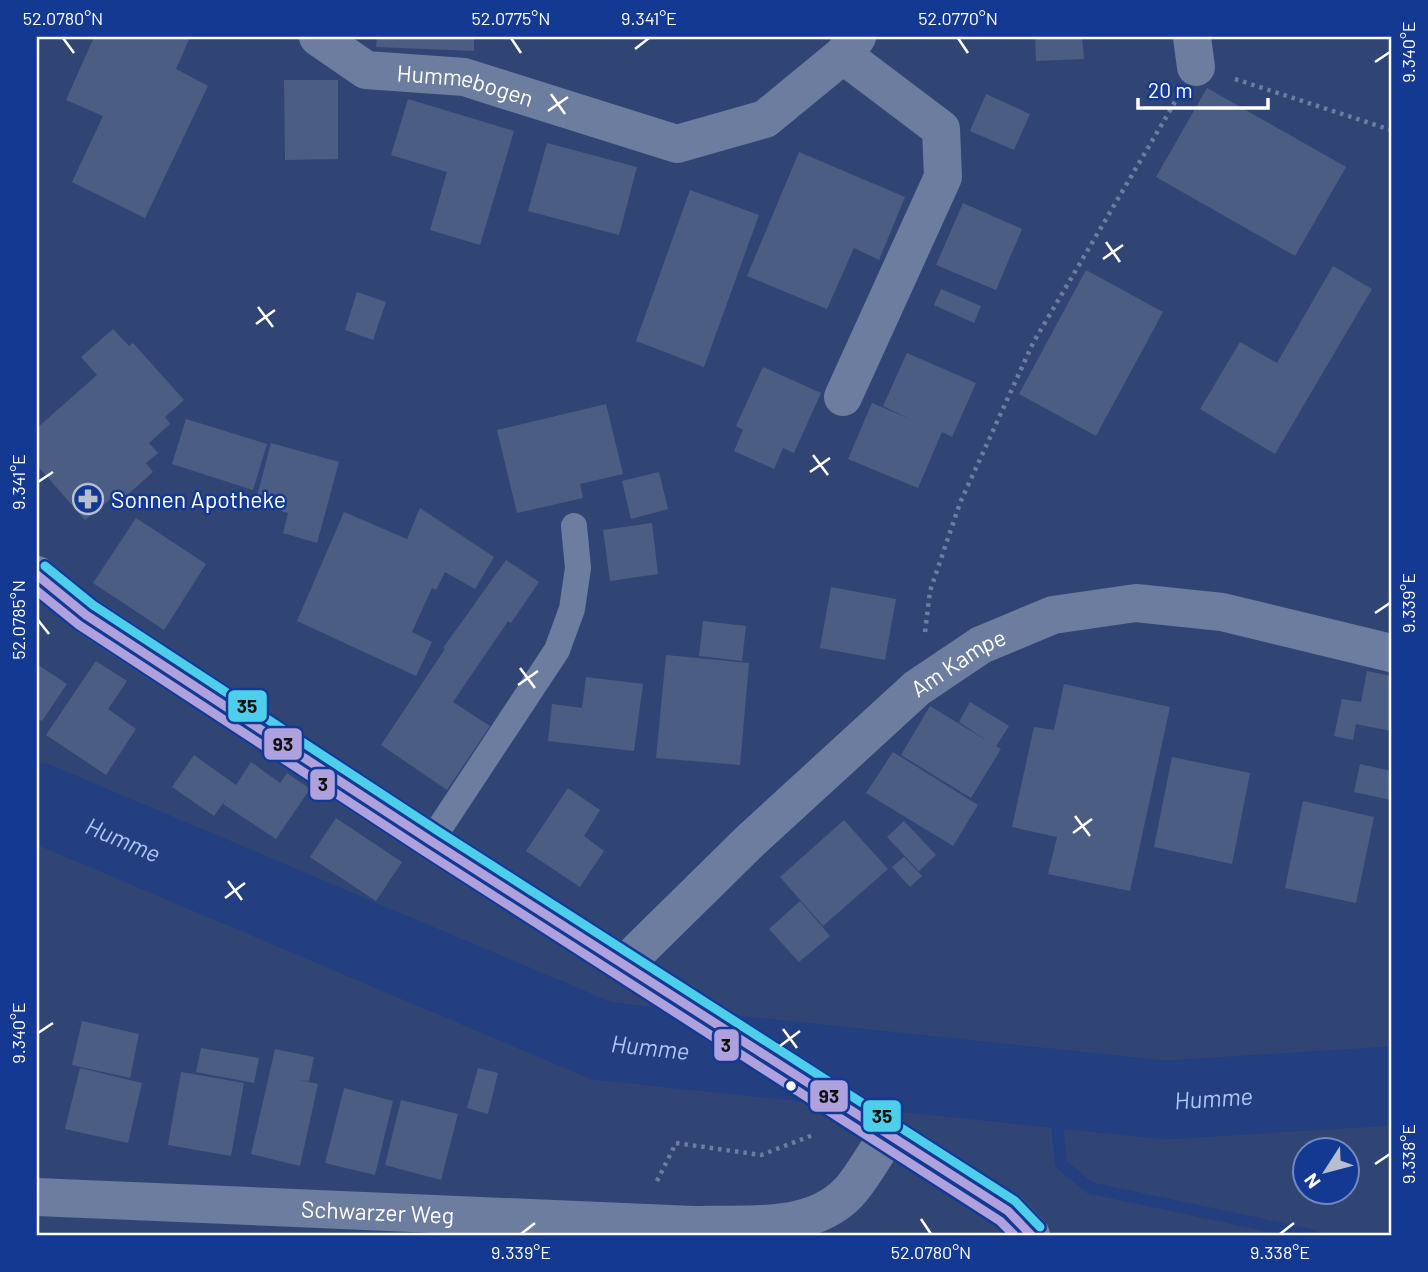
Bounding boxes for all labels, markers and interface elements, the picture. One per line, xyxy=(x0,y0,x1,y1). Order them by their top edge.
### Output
text: 52.0780°N xyxy=(23,7,103,29)
text: 52.0775°N xyxy=(472,7,550,29)
text: 9.341°E xyxy=(621,7,677,29)
text: 52.0770°N xyxy=(918,7,998,29)
text: 9.340°E xyxy=(1397,21,1419,83)
street label: Hummebogen xyxy=(396,58,537,112)
scale bar xyxy=(1138,66,1267,110)
text: 20 m xyxy=(1148,77,1193,102)
text: 9.341°E xyxy=(7,454,29,510)
pharmacy icon: Sonnen Apotheke xyxy=(71,482,105,516)
place label: Sonnen Apotheke xyxy=(111,485,286,513)
text: 9.339°E xyxy=(1397,573,1419,633)
text: 52.0785°N xyxy=(7,580,29,660)
street label: Am Kampe xyxy=(905,622,1010,702)
line badge: 35 xyxy=(227,689,268,723)
text: 35 xyxy=(237,694,257,717)
line badge: 93 xyxy=(263,727,303,761)
text: 93 xyxy=(273,732,293,755)
line badge: 3 xyxy=(309,768,336,801)
text: 3 xyxy=(318,772,328,795)
water label: Humme xyxy=(82,810,165,867)
text: 9.340°E xyxy=(7,1002,29,1064)
water label: Humme xyxy=(610,1028,691,1065)
line badge: 3 xyxy=(713,1028,740,1062)
text: 3 xyxy=(721,1033,731,1056)
unlabelled marker xyxy=(784,1079,798,1093)
line badge: 93 xyxy=(809,1079,849,1113)
water label: Humme xyxy=(1173,1080,1253,1114)
text: 93 xyxy=(819,1084,839,1107)
line badge: 35 xyxy=(862,1099,902,1133)
text: 35 xyxy=(872,1104,892,1127)
text: 9.338°E xyxy=(1397,1124,1419,1184)
north arrow xyxy=(1292,1136,1362,1206)
text: N xyxy=(1299,1169,1325,1193)
street label: Schwarzer Weg xyxy=(300,1194,455,1229)
text: 9.339°E xyxy=(491,1241,551,1263)
text: 52.0780°N xyxy=(891,1241,971,1263)
text: 9.338°E xyxy=(1250,1241,1310,1263)

